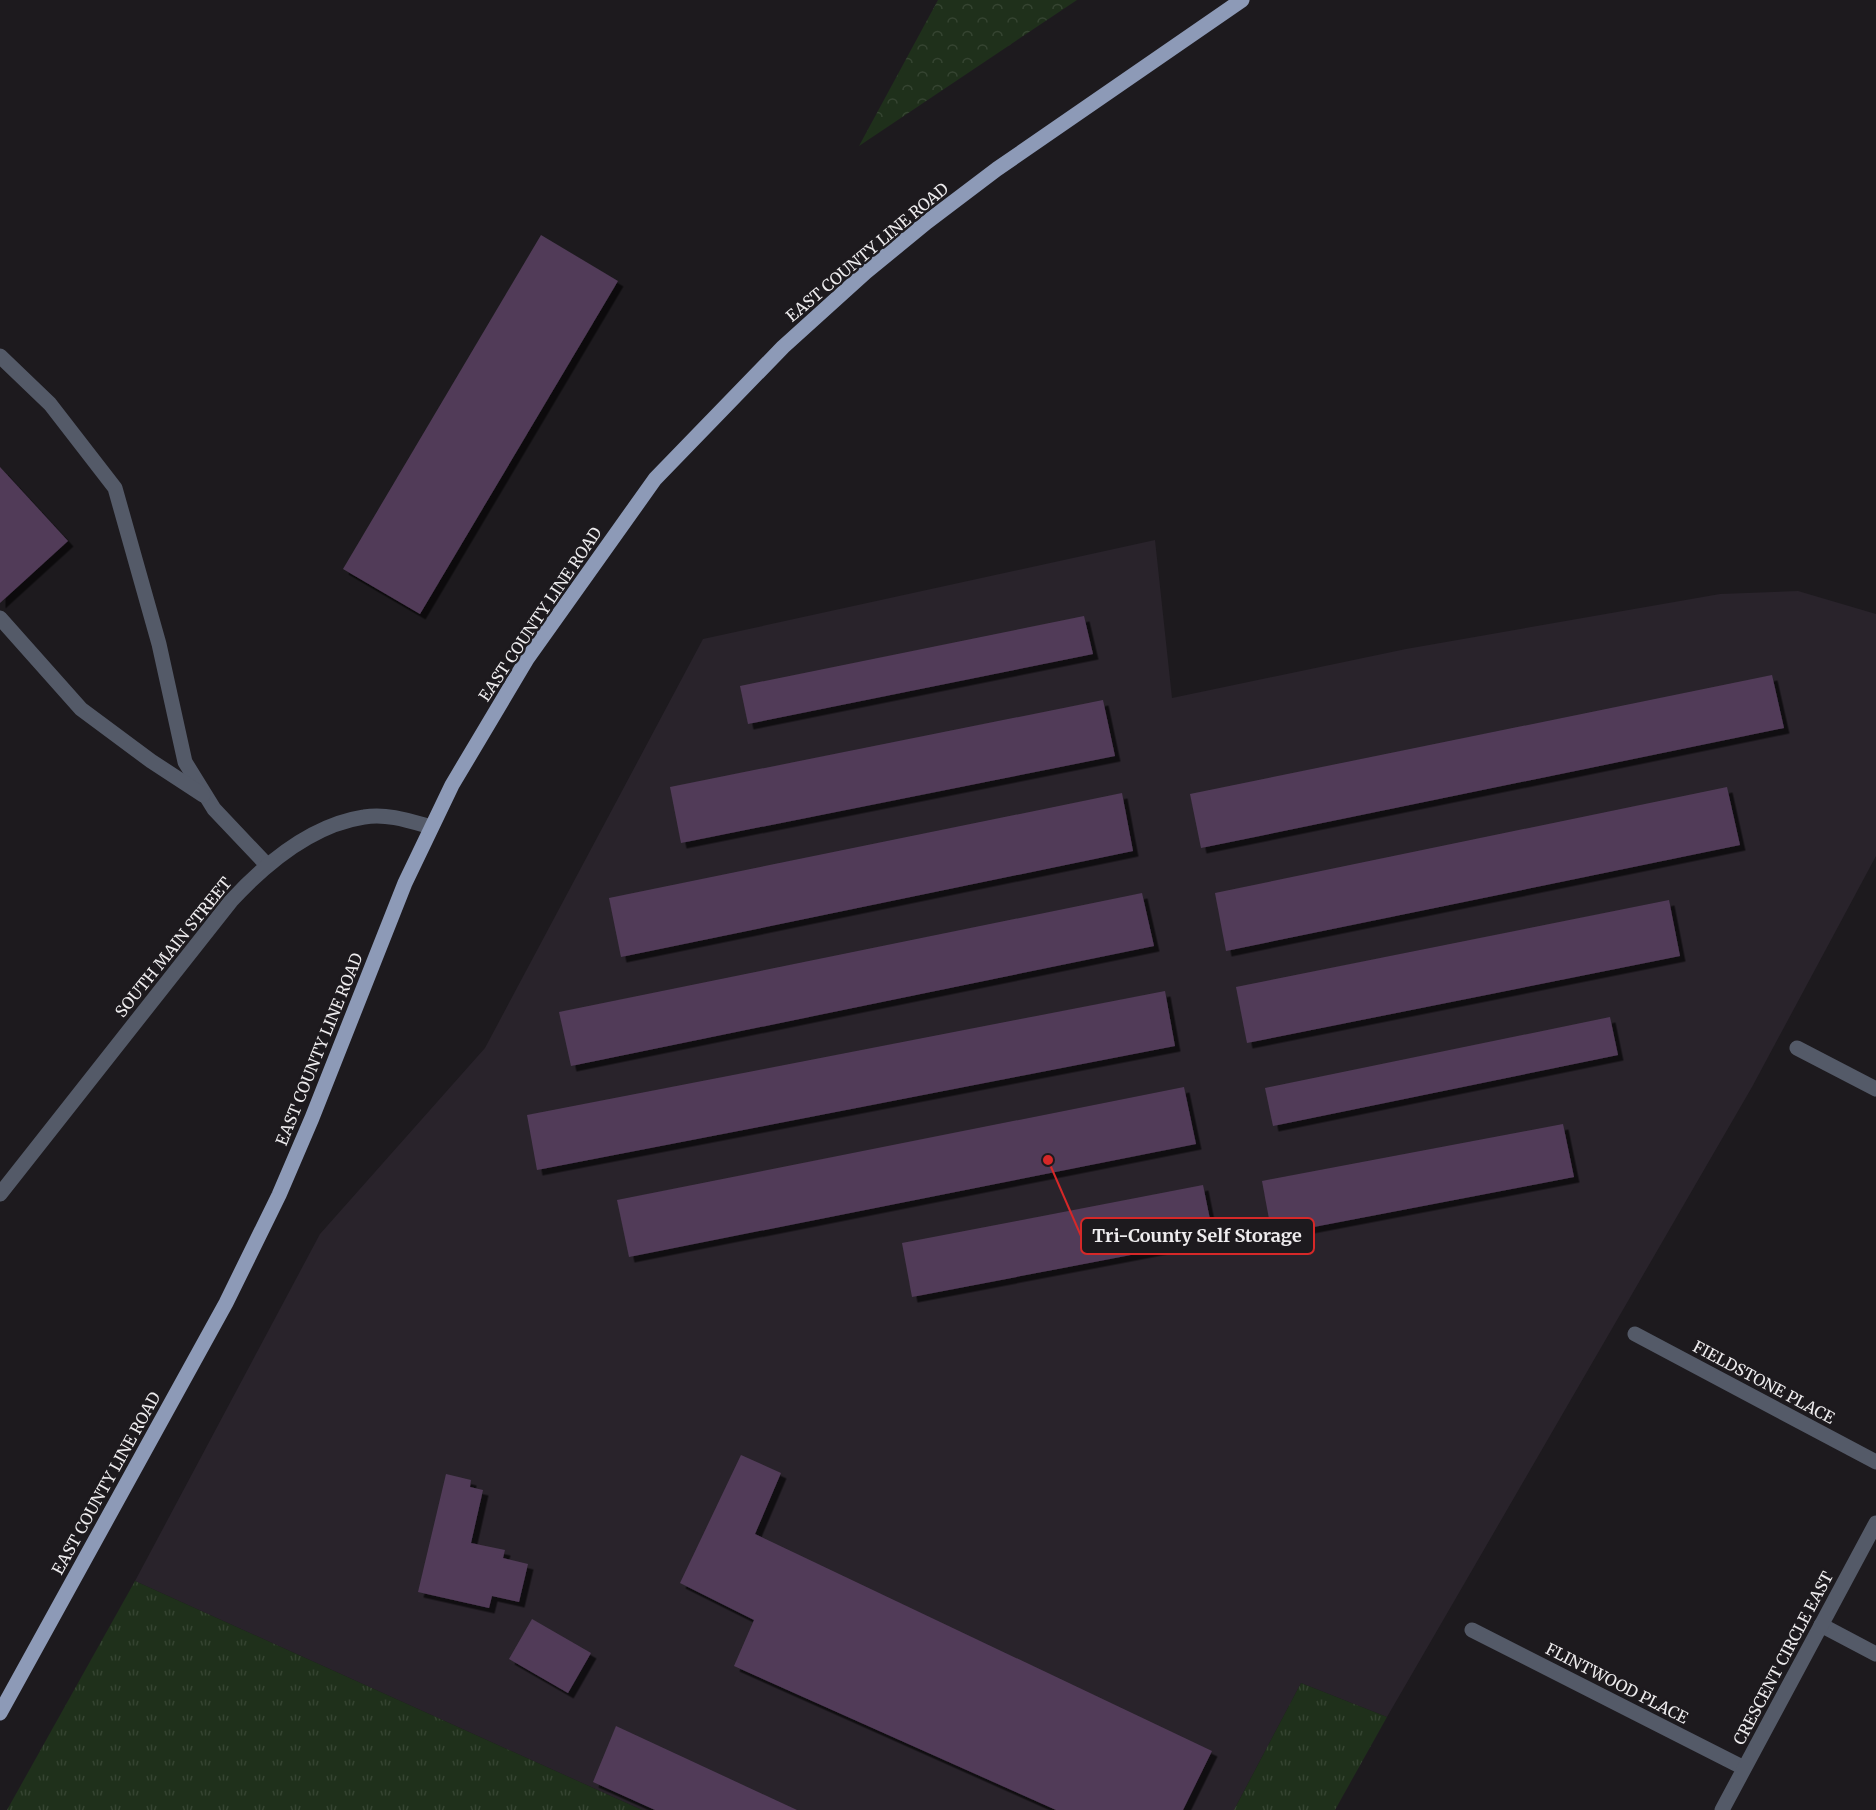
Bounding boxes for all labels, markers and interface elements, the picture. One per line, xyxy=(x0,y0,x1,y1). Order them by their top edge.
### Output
street label: EAST COUNTY LINE ROAD xyxy=(782,178,952,326)
street label: EAST COUNTY LINE ROAD xyxy=(474,523,606,705)
street label: SOUTH MAIN STREET xyxy=(110,873,236,1021)
street label: EAST COUNTY LINE ROAD xyxy=(271,950,367,1148)
callout: Tri-County Self Storage xyxy=(1081,1218,1314,1254)
text: Tri-County Self Storage xyxy=(1092,1224,1302,1247)
street label: FIELDSTONE PLACE xyxy=(1690,1336,1839,1428)
street label: EAST COUNTY LINE ROAD xyxy=(47,1388,165,1578)
street label: CRESCENT CIRCLE EAST xyxy=(1729,1568,1837,1748)
street label: FLINTWOOD PLACE xyxy=(1542,1638,1692,1728)

